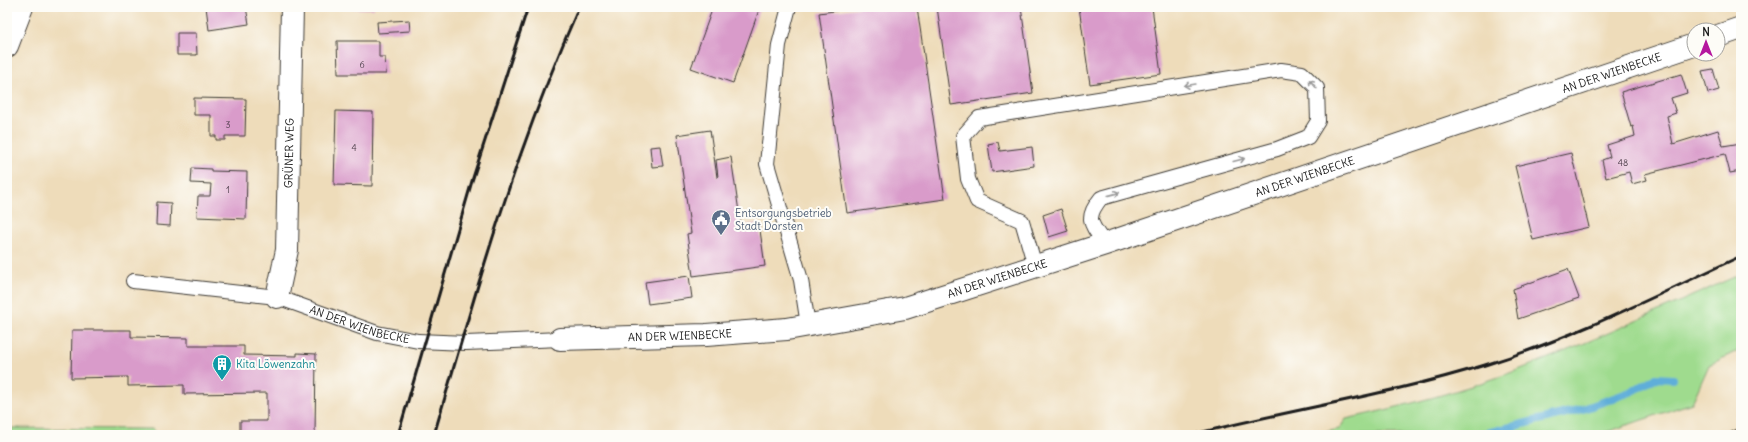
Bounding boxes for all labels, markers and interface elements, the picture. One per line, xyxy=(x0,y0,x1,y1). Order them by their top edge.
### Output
north arrow xyxy=(1686,22,1726,62)
text: N xyxy=(1702,25,1710,39)
street label: AN DER WIENBECKE xyxy=(1560,50,1663,96)
house number: 6 xyxy=(359,59,365,70)
one-way arrow xyxy=(1309,79,1317,90)
one-way arrow xyxy=(1183,81,1196,89)
street label: GRÜNER WEG xyxy=(281,118,297,188)
house number: 3 xyxy=(225,119,231,130)
house number: 4 xyxy=(351,142,357,153)
street label: AN DER WIENBECKE xyxy=(1253,153,1356,200)
one-way arrow xyxy=(1232,156,1245,163)
house number: 48 xyxy=(1618,157,1628,168)
house number: 1 xyxy=(226,184,230,195)
one-way arrow xyxy=(1107,190,1120,198)
place label: Entsorgungsbetrieb Stadt Dorsten xyxy=(735,206,832,233)
public building icon: Entsorgungsbetrieb Stadt Dorsten xyxy=(710,208,732,236)
street label: AN DER WIENBECKE xyxy=(946,256,1049,301)
street label: AN DER WIENBECKE xyxy=(308,302,411,346)
street label: AN DER WIENBECKE xyxy=(628,326,732,344)
building icon: Kita Löwenzahn xyxy=(211,353,233,381)
place label: Kita Löwenzahn xyxy=(236,357,315,371)

